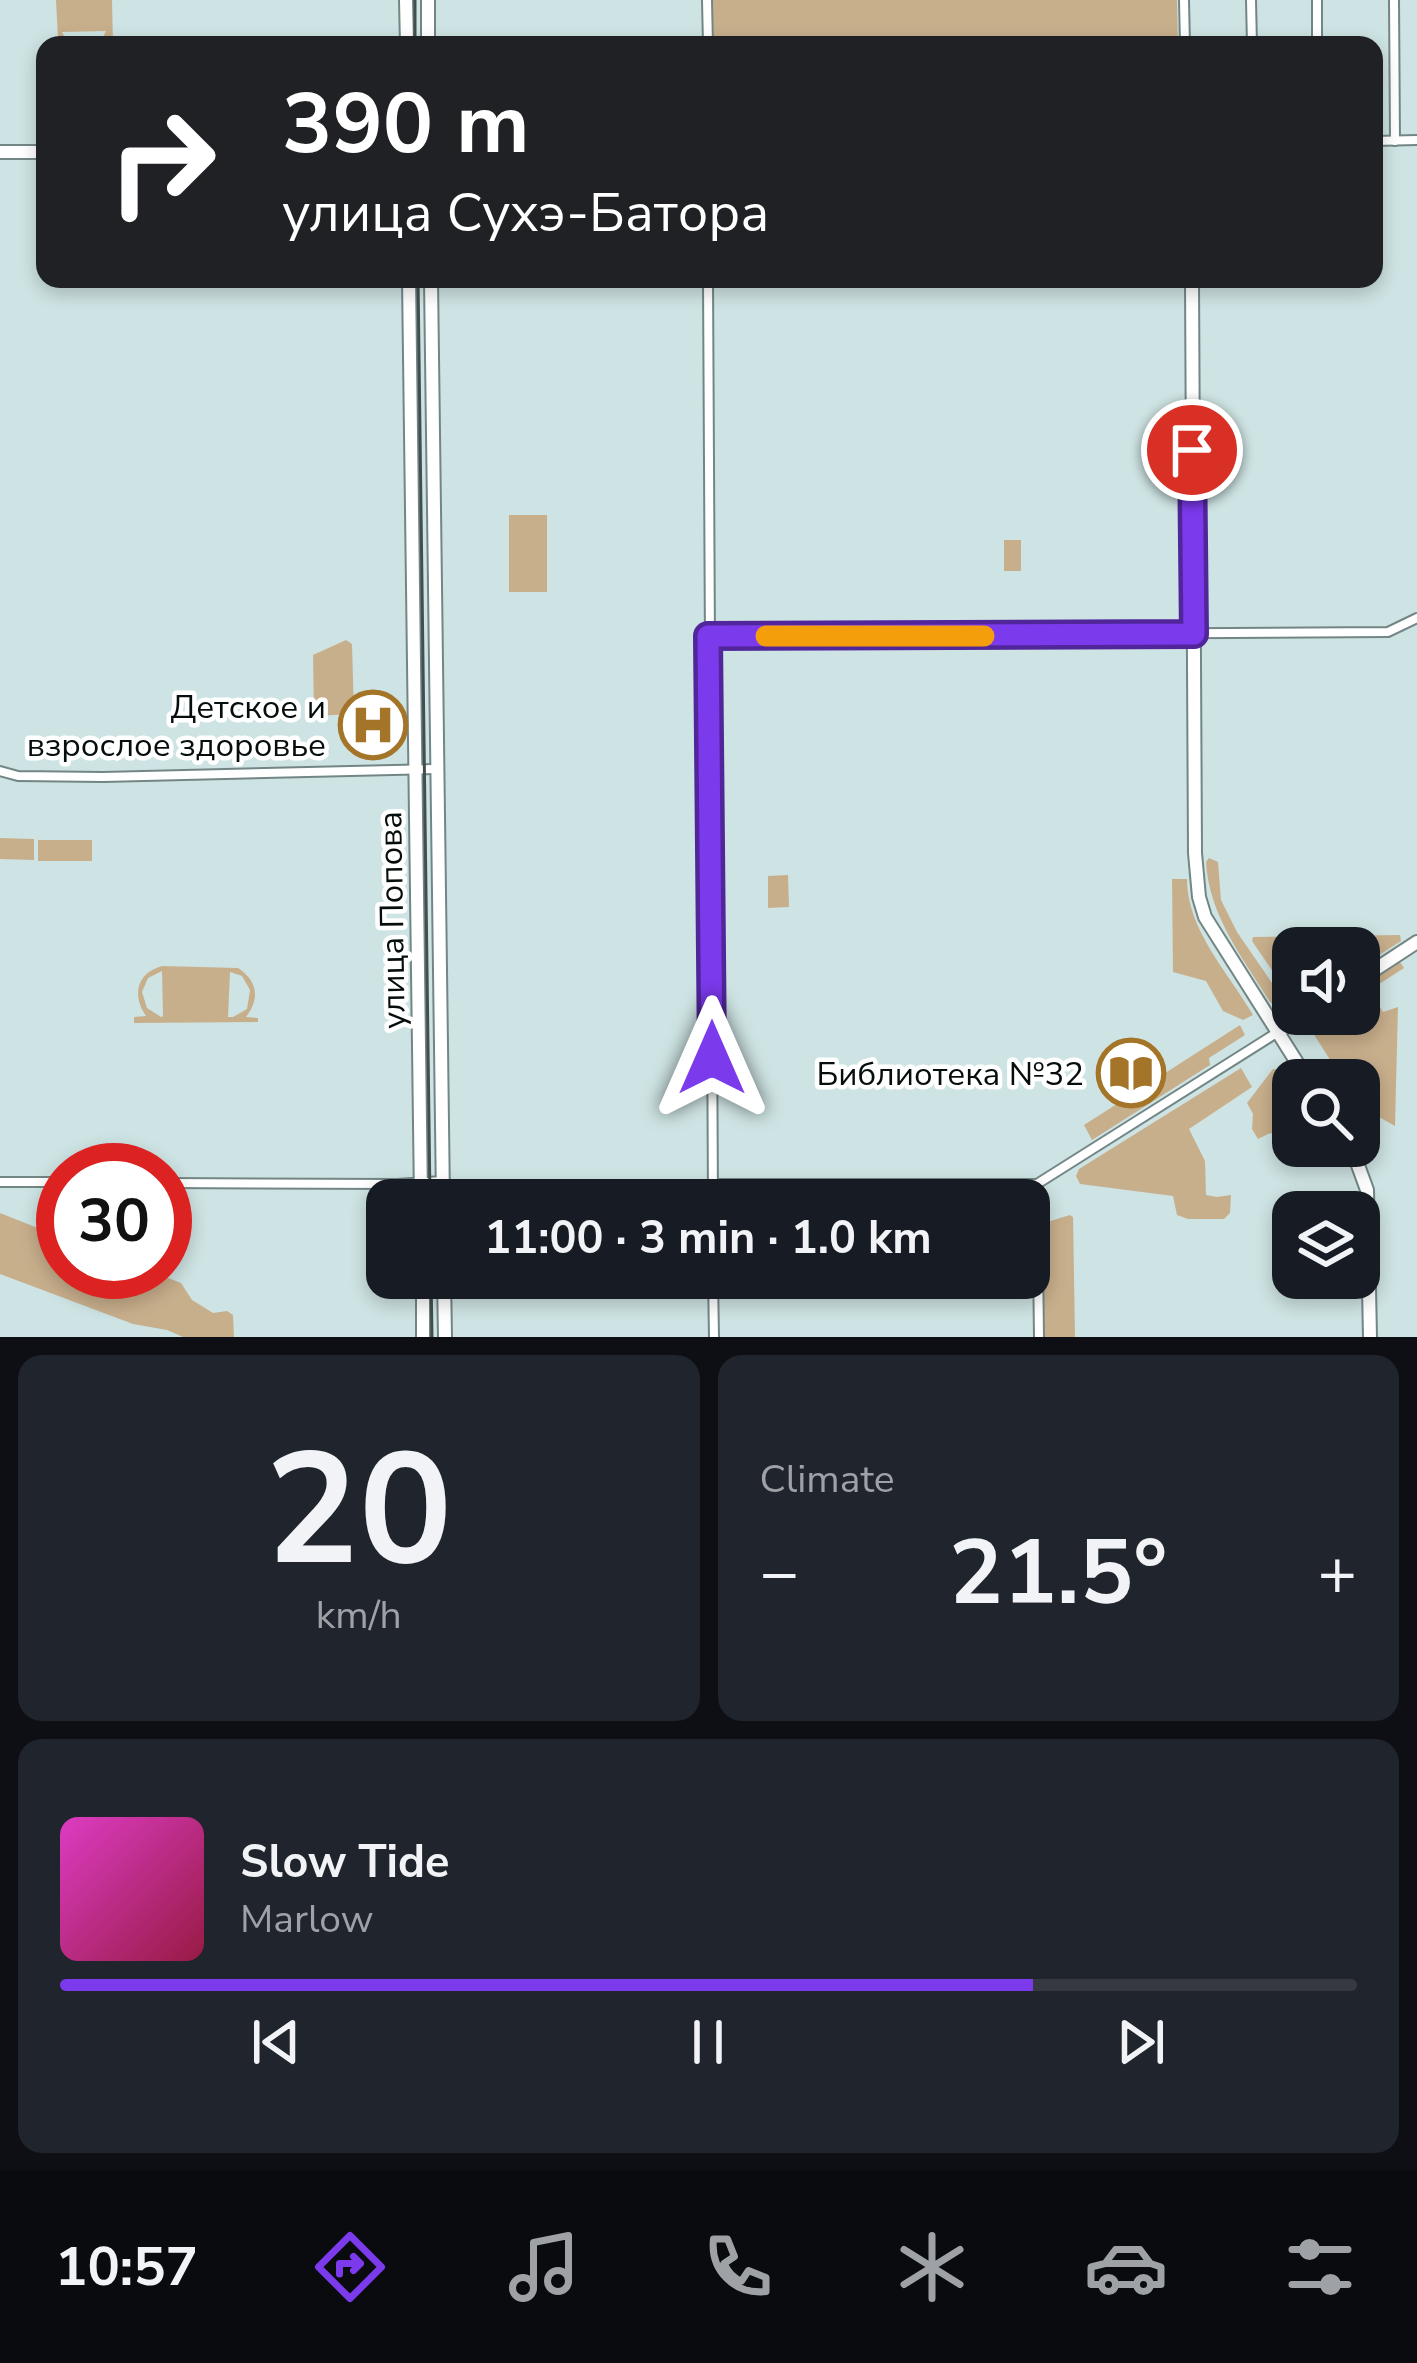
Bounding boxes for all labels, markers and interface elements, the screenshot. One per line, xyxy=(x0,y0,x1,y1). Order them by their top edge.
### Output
text: 390 m xyxy=(282,67,530,182)
icon: right xyxy=(84,84,240,240)
text: улица Сухэ-Батора xyxy=(282,176,769,250)
pin xyxy=(1141,399,1243,501)
icon: arrive xyxy=(1159,417,1225,483)
place label: Детское и взрослое здоровье xyxy=(27,685,326,768)
hospital icon: Детское и взрослое здоровье xyxy=(338,690,408,760)
street label: улица Попова xyxy=(368,811,417,1029)
map controls xyxy=(1272,927,1380,1299)
button: sound xyxy=(1272,927,1380,1035)
position arrow xyxy=(649,995,775,1121)
library icon: Библиотека №32 xyxy=(1096,1038,1166,1108)
place label: Библиотека №32 xyxy=(816,1052,1084,1097)
button: search xyxy=(1272,1059,1380,1167)
speed limit sign: 30 xyxy=(36,1143,192,1299)
button: layers xyxy=(1272,1191,1380,1299)
text: 11:00 · 3 min · 1.0 km xyxy=(484,1208,932,1269)
text: 20 xyxy=(265,1404,452,1617)
text: Climate xyxy=(760,1453,895,1506)
text: 21.5° xyxy=(949,1512,1167,1635)
text: − xyxy=(760,1528,799,1618)
text: + xyxy=(1317,1528,1357,1618)
text: km/h xyxy=(316,1589,402,1642)
text: Slow Tide xyxy=(240,1832,449,1893)
text: Marlow xyxy=(240,1893,374,1946)
icon: previous xyxy=(243,2009,309,2075)
icon: pause xyxy=(675,2009,741,2075)
icon: next xyxy=(1108,2009,1174,2075)
icon: directions xyxy=(308,2225,392,2309)
icon: music xyxy=(502,2225,586,2309)
icon: phone xyxy=(696,2225,780,2309)
icon: climate xyxy=(890,2225,974,2309)
icon: car xyxy=(1084,2225,1168,2309)
icon: filters xyxy=(1278,2225,1362,2309)
text: 10:57 xyxy=(55,2230,198,2304)

